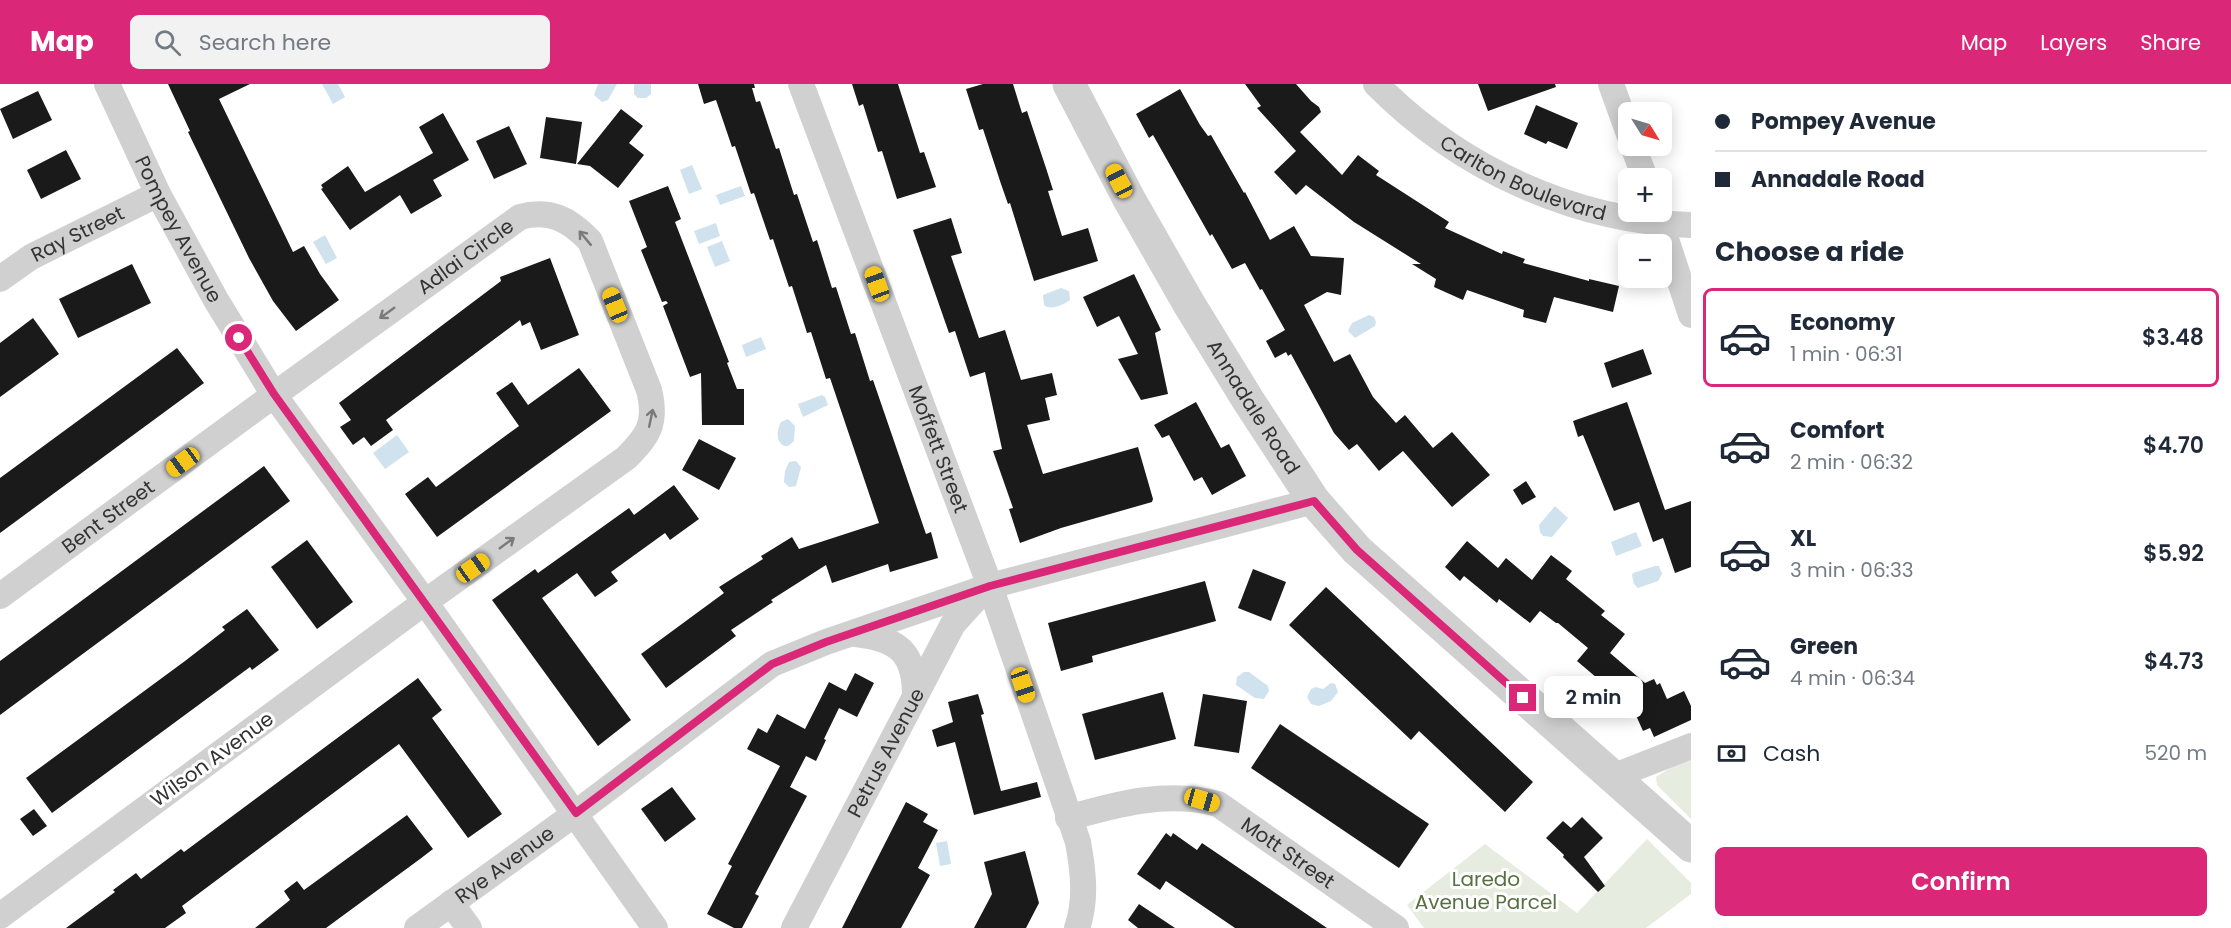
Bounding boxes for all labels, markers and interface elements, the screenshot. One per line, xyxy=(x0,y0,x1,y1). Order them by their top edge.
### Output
search box xyxy=(130,15,550,69)
text: Map xyxy=(30,22,94,61)
icon: search xyxy=(151,26,184,59)
text: Search here xyxy=(199,27,331,58)
text: Map xyxy=(1961,28,2007,57)
text: Layers xyxy=(2040,28,2107,57)
text: Share xyxy=(2140,28,2201,57)
north arrow xyxy=(1618,102,1672,156)
map controls xyxy=(1618,102,1672,288)
text: Pompey Avenue xyxy=(1751,106,1936,137)
street label: Carlton Boulevard xyxy=(1434,128,1609,227)
street label: Pompey Avenue xyxy=(128,151,229,308)
car xyxy=(1103,161,1135,201)
text: Annadale Road xyxy=(1751,164,1925,195)
button: + xyxy=(1618,168,1672,222)
street label: Ray Street xyxy=(26,199,129,269)
street label: Adlai Circle xyxy=(411,212,519,301)
one-way arrow xyxy=(579,230,592,246)
text: Choose a ride xyxy=(1715,233,1904,270)
button: − xyxy=(1618,234,1672,288)
car xyxy=(862,264,892,304)
car xyxy=(600,285,630,325)
one-way arrow xyxy=(380,307,396,319)
text: Economy xyxy=(1790,307,1895,338)
icon: car xyxy=(1718,311,1772,365)
text: $3.48 xyxy=(2142,322,2204,353)
route start xyxy=(225,324,252,351)
street label: Annadale Road xyxy=(1200,334,1307,480)
text: 1 min · 06:31 xyxy=(1790,340,1903,368)
street label: Moffett Street xyxy=(902,381,975,517)
one-way arrow xyxy=(646,409,657,428)
text: Comfort xyxy=(1790,415,1884,446)
icon: car xyxy=(1718,419,1772,473)
text: $4.70 xyxy=(2143,430,2204,461)
car xyxy=(163,444,203,480)
text: 2 min · 06:32 xyxy=(1790,448,1913,476)
street label: Bent Street xyxy=(56,473,160,560)
text: XL xyxy=(1790,523,1816,554)
icon: car xyxy=(1718,527,1772,581)
one-way arrow xyxy=(498,537,514,550)
text: $5.92 xyxy=(2143,538,2204,569)
car xyxy=(453,550,493,586)
text: 3 min · 06:33 xyxy=(1790,556,1913,584)
text: Green xyxy=(1790,631,1858,662)
icon: car xyxy=(1718,635,1772,689)
text: $4.73 xyxy=(2144,646,2204,677)
text: 4 min · 06:34 xyxy=(1790,664,1915,692)
car xyxy=(1009,665,1037,705)
callout: 2 min xyxy=(1544,677,1643,719)
street label: Petrus Avenue xyxy=(840,683,931,822)
text: 2 min xyxy=(1566,683,1621,711)
route end xyxy=(1509,684,1536,711)
street label: Wilson Avenue xyxy=(145,705,279,813)
icon: cash xyxy=(1715,737,1748,770)
text: Cash xyxy=(1763,738,1820,769)
text: 520 m xyxy=(2144,739,2207,767)
car xyxy=(1182,786,1222,814)
street label: Mott Street xyxy=(1235,810,1341,895)
street label: Rye Avenue xyxy=(449,819,560,910)
button: Confirm xyxy=(1715,847,2207,916)
park label: Laredo Avenue Parcel xyxy=(1415,865,1557,916)

